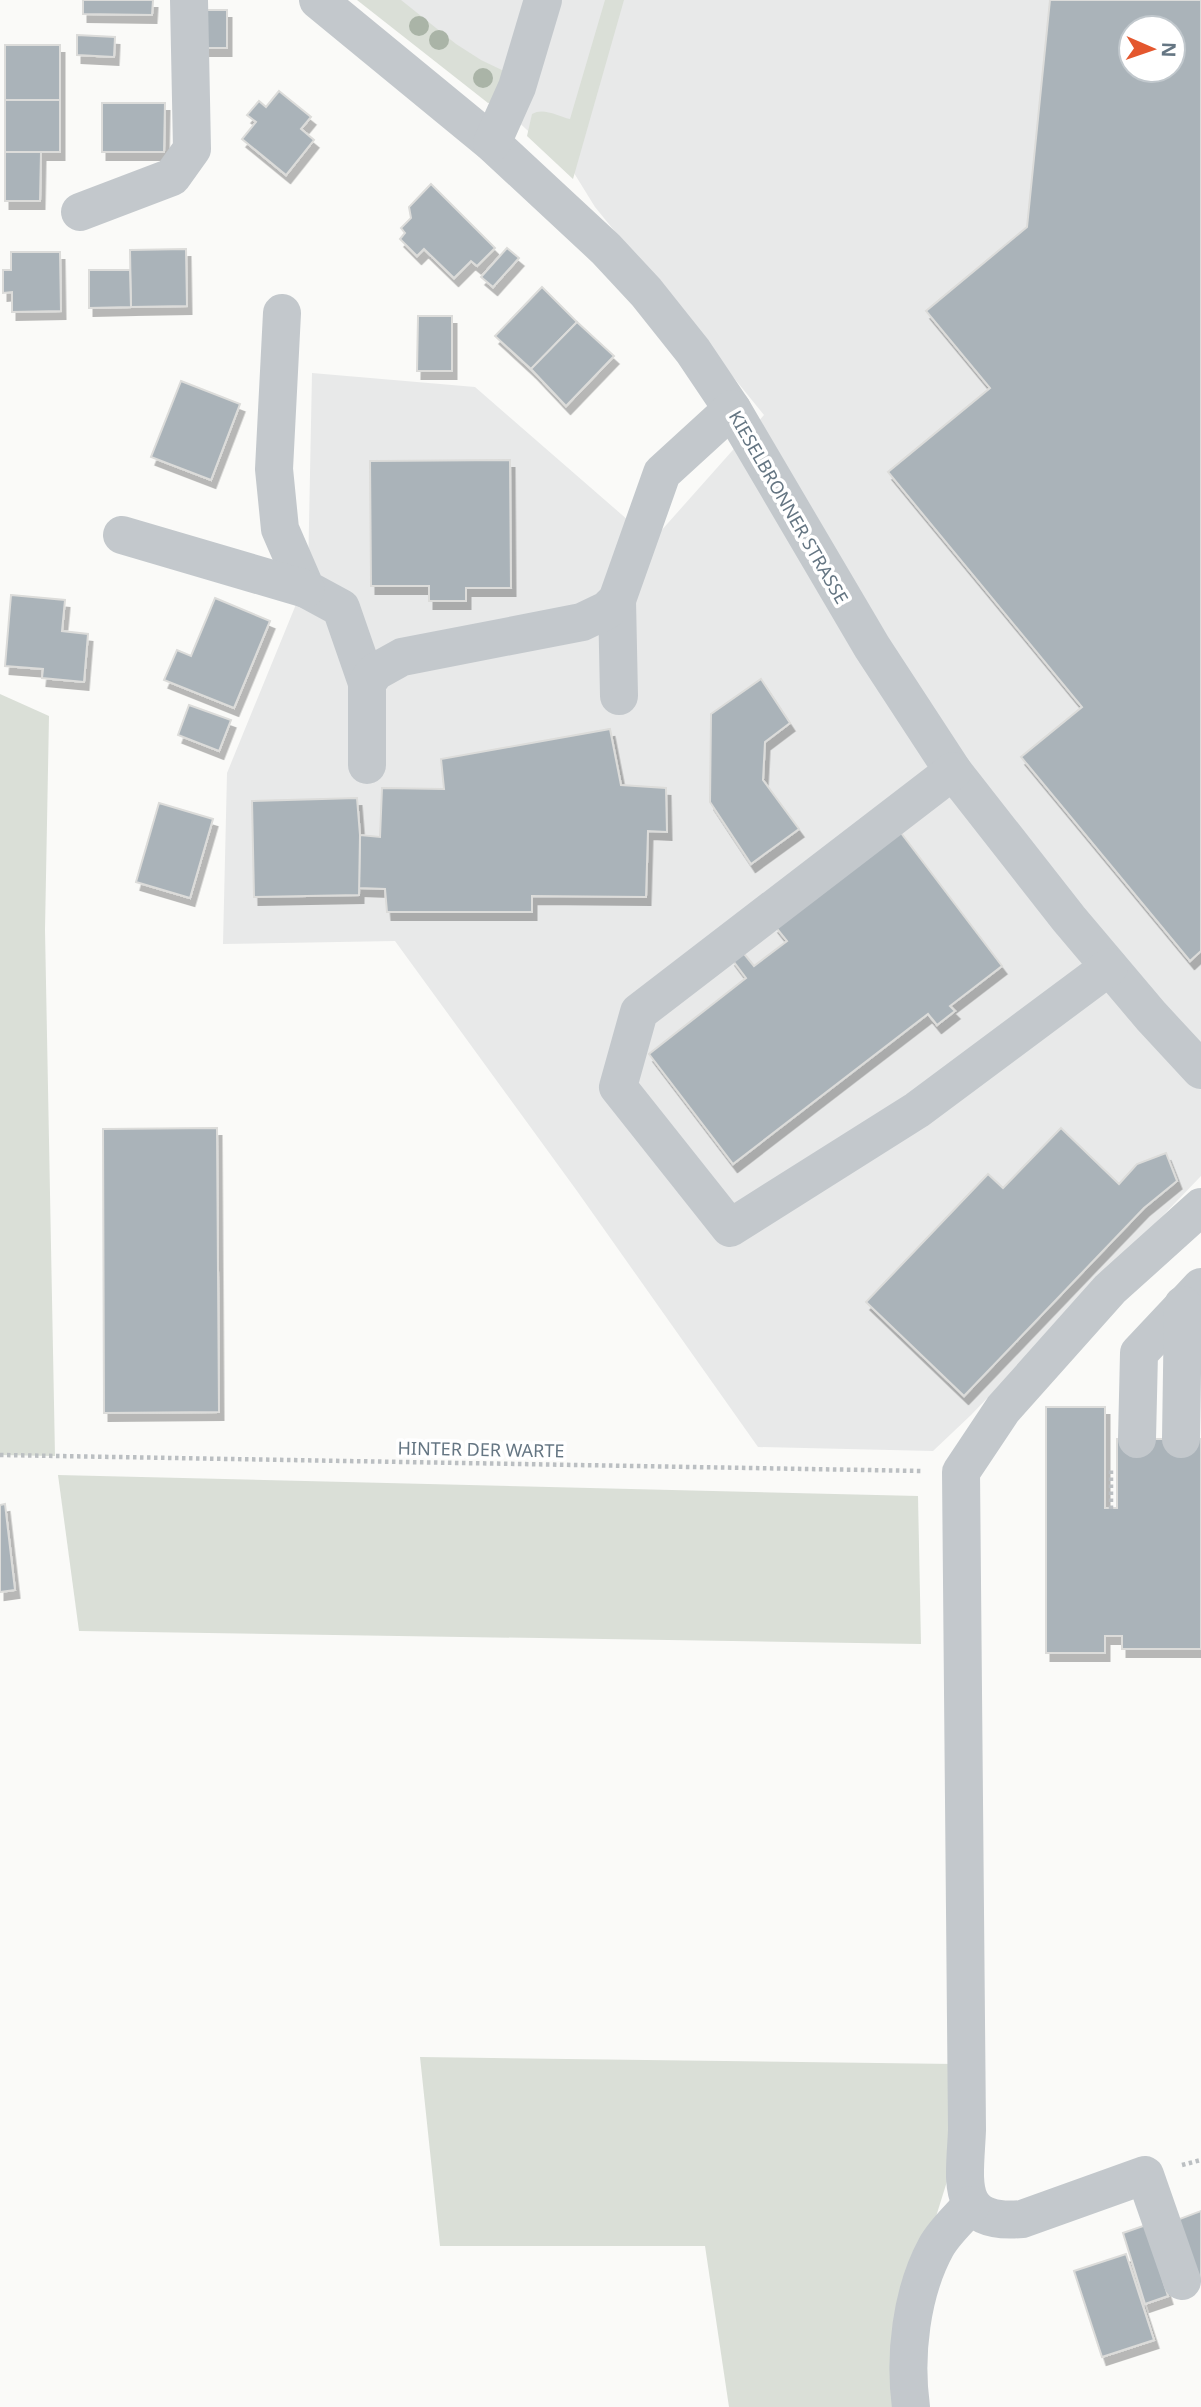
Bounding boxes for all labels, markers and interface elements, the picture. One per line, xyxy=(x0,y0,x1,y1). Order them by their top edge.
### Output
north arrow xyxy=(1117,14,1187,84)
text: N xyxy=(1156,41,1182,58)
street label: KIESELBRONNER STRASSE xyxy=(724,406,854,608)
street label: HINTER DER WARTE xyxy=(397,1436,565,1462)

